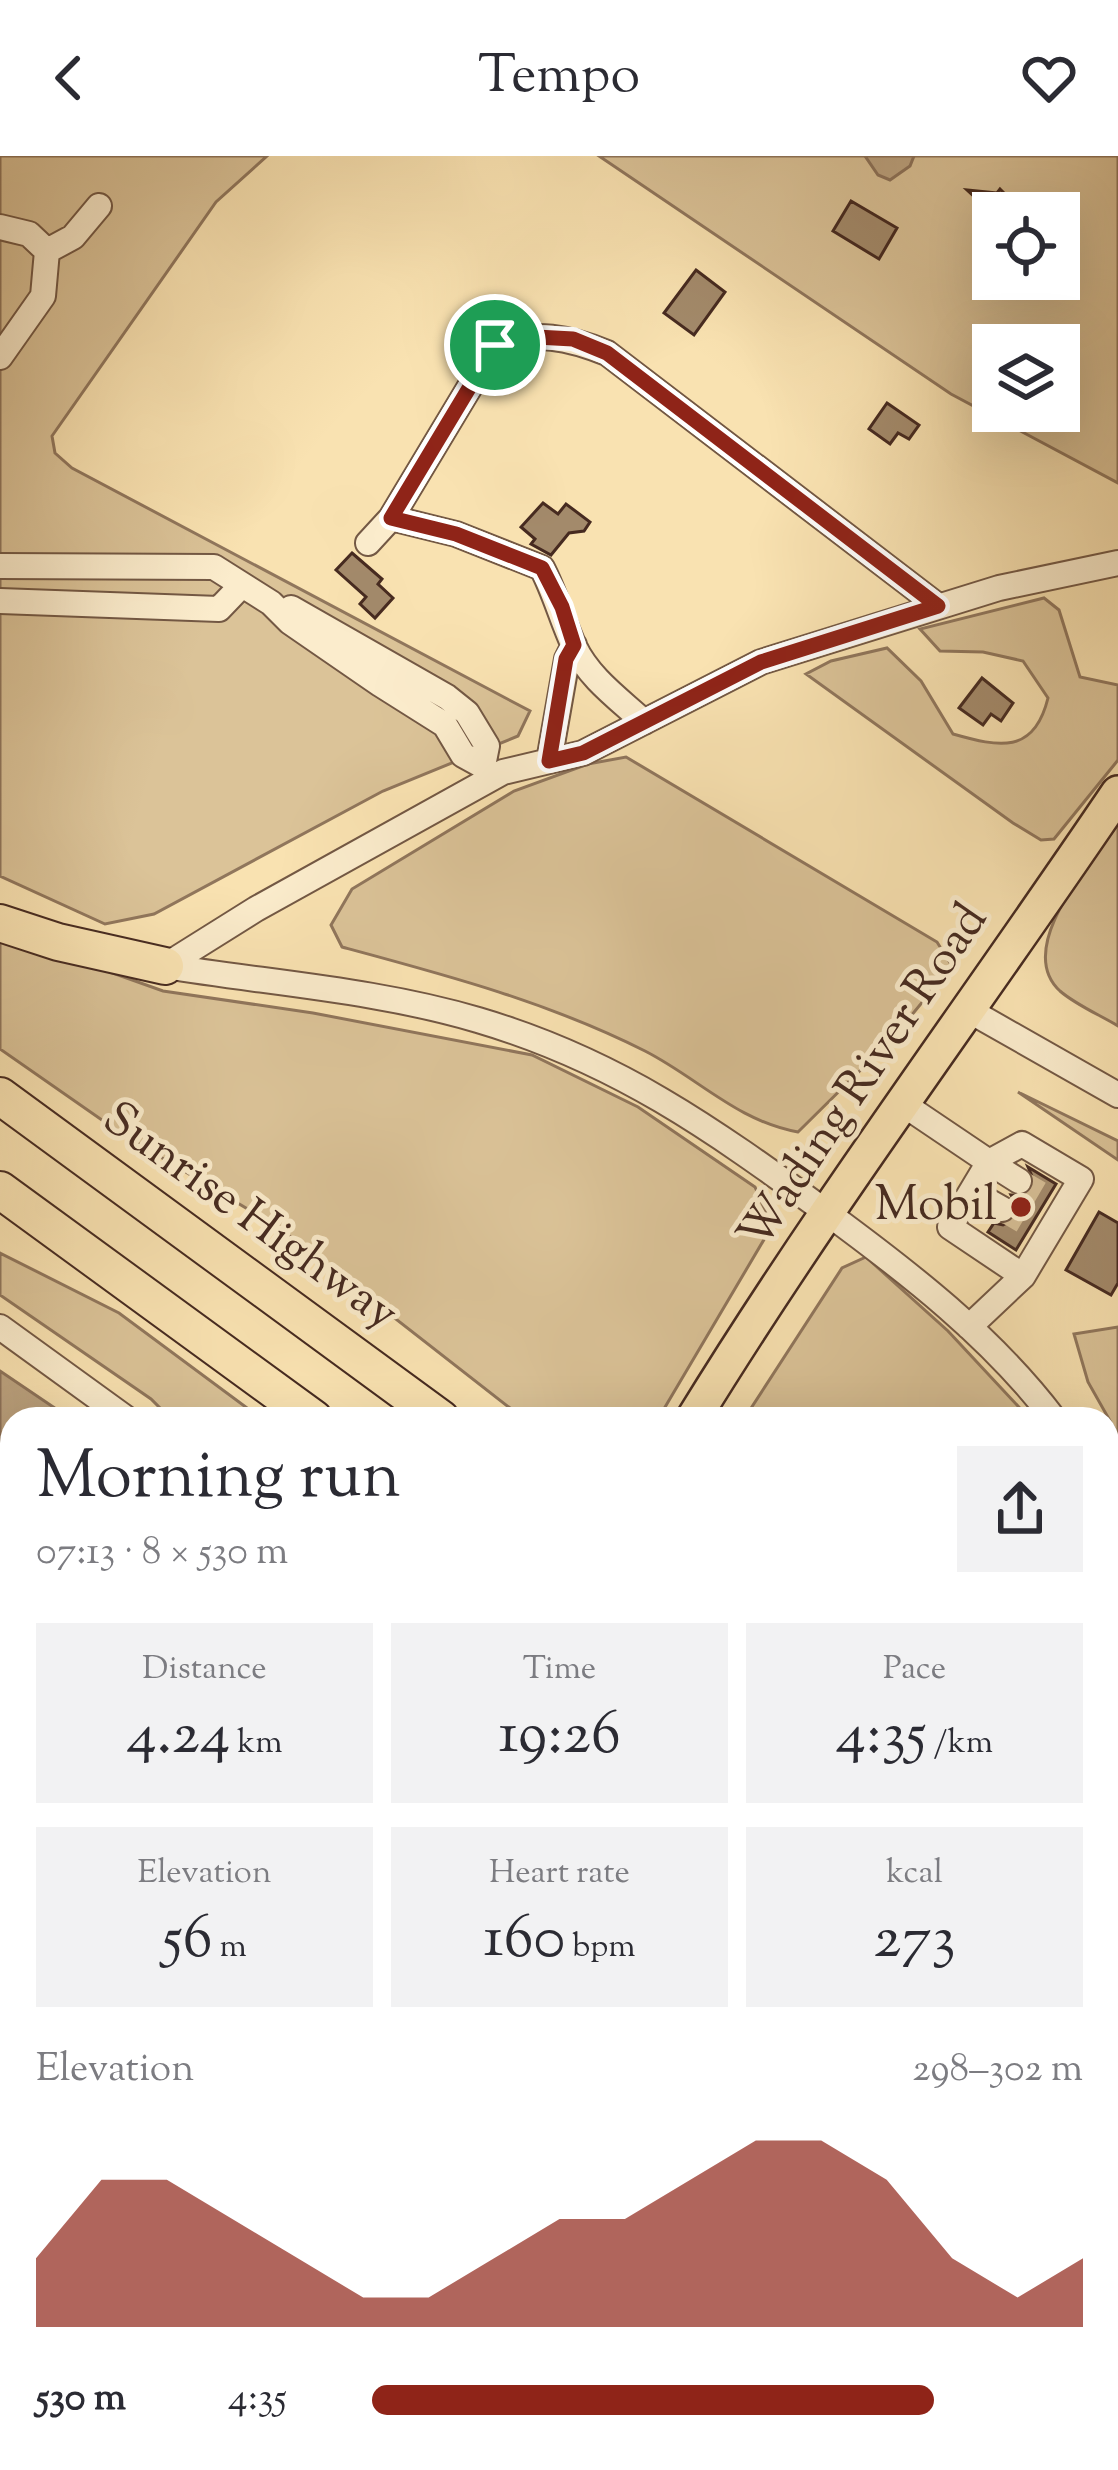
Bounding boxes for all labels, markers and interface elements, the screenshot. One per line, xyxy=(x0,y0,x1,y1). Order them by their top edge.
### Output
text: Tempo xyxy=(478,39,640,117)
icon: back xyxy=(36,45,102,111)
icon: heart xyxy=(1016,45,1082,111)
map controls xyxy=(972,192,1080,432)
button: locate xyxy=(972,192,1080,300)
pin xyxy=(444,294,546,396)
icon: arrive xyxy=(462,312,528,378)
button: layers xyxy=(972,324,1080,432)
street label: Wading River Road xyxy=(723,891,1007,1265)
street label: Sunrise Highway xyxy=(87,1087,411,1349)
place label: Mobil xyxy=(875,1173,997,1242)
marker: Mobil xyxy=(1008,1194,1034,1220)
text: Morning run xyxy=(36,1433,401,1528)
button: share xyxy=(957,1446,1083,1572)
text: 07:13 · 8 × 530 m xyxy=(36,1526,288,1582)
text: Distance xyxy=(142,1646,267,1694)
text: Time xyxy=(523,1646,596,1694)
text: Pace xyxy=(883,1646,946,1694)
text: 4.24 xyxy=(127,1694,230,1781)
text: 19:26 xyxy=(498,1694,621,1781)
text: 4:35 xyxy=(836,1694,926,1781)
text: km xyxy=(230,1720,283,1768)
text: /km xyxy=(926,1720,993,1768)
text: Elevation xyxy=(138,1850,271,1898)
text: Heart rate xyxy=(489,1850,630,1898)
text: kcal xyxy=(886,1850,943,1898)
text: 56 xyxy=(162,1898,213,1985)
text: 160 xyxy=(483,1898,565,1985)
text: 273 xyxy=(873,1898,956,1985)
text: m xyxy=(213,1924,247,1972)
text: bpm xyxy=(565,1924,636,1972)
text: Elevation xyxy=(36,2043,194,2099)
text: 298–302 m xyxy=(912,2043,1083,2099)
text: 530 m xyxy=(36,2372,126,2428)
text: 4:35 xyxy=(228,2372,287,2428)

